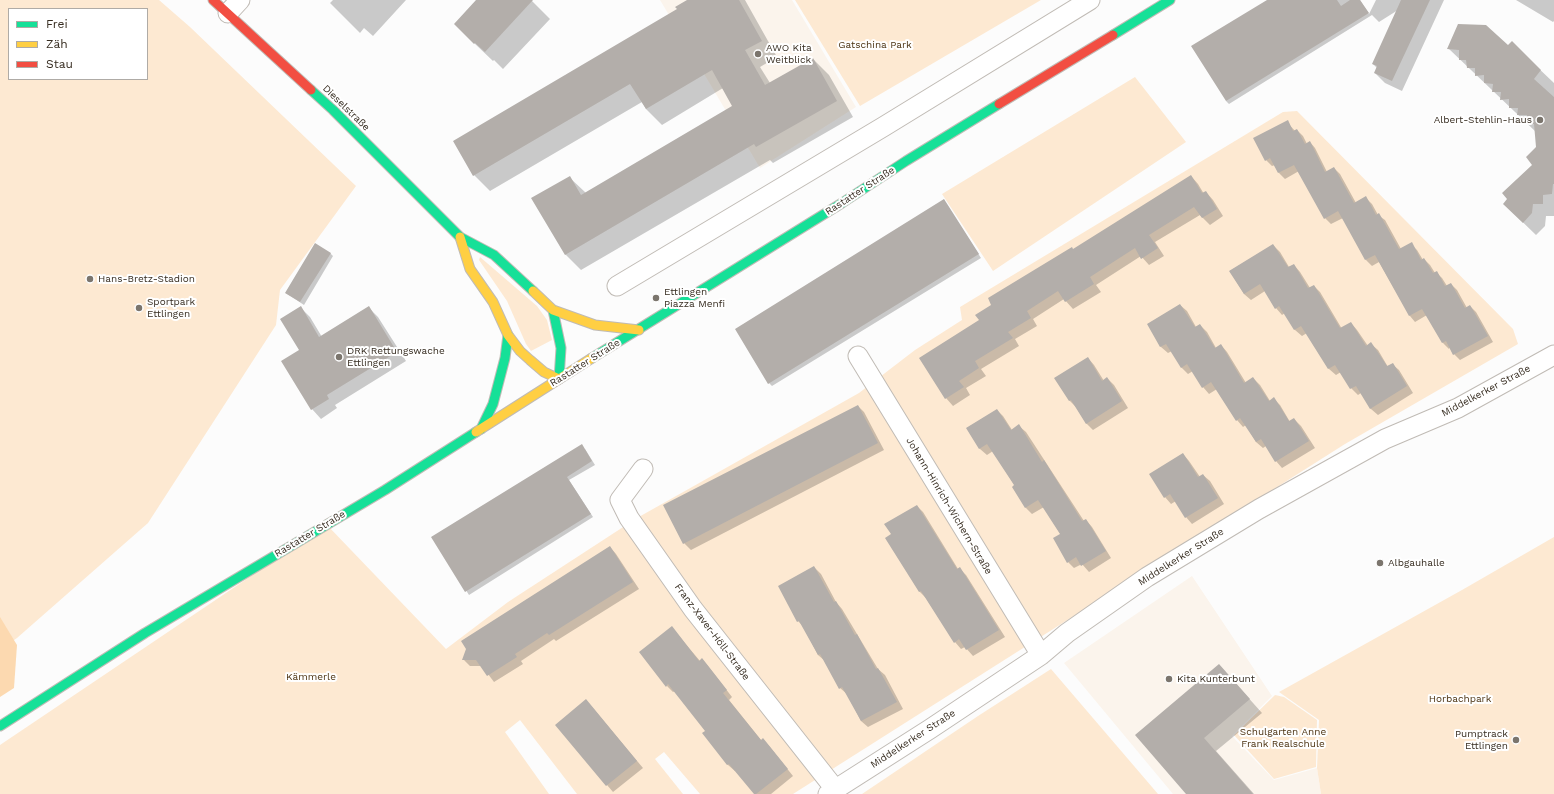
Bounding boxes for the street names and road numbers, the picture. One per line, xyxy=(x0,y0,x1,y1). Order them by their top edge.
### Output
street label: Dieselstraße xyxy=(320,83,372,133)
street label: Rastatter Straße xyxy=(823,164,897,218)
street label: Rastatter Straße xyxy=(548,337,622,389)
street label: Middelkerker Straße xyxy=(1440,363,1532,419)
street label: Johann-Hinrich-Wichern-Straße xyxy=(903,435,995,577)
street label: Rastatter Straße xyxy=(272,508,348,560)
street label: Middelkerker Straße xyxy=(1136,526,1226,588)
street label: Franz-Xaver-Höll-Straße xyxy=(672,581,752,683)
street label: Middelkerker Straße xyxy=(868,707,958,771)

